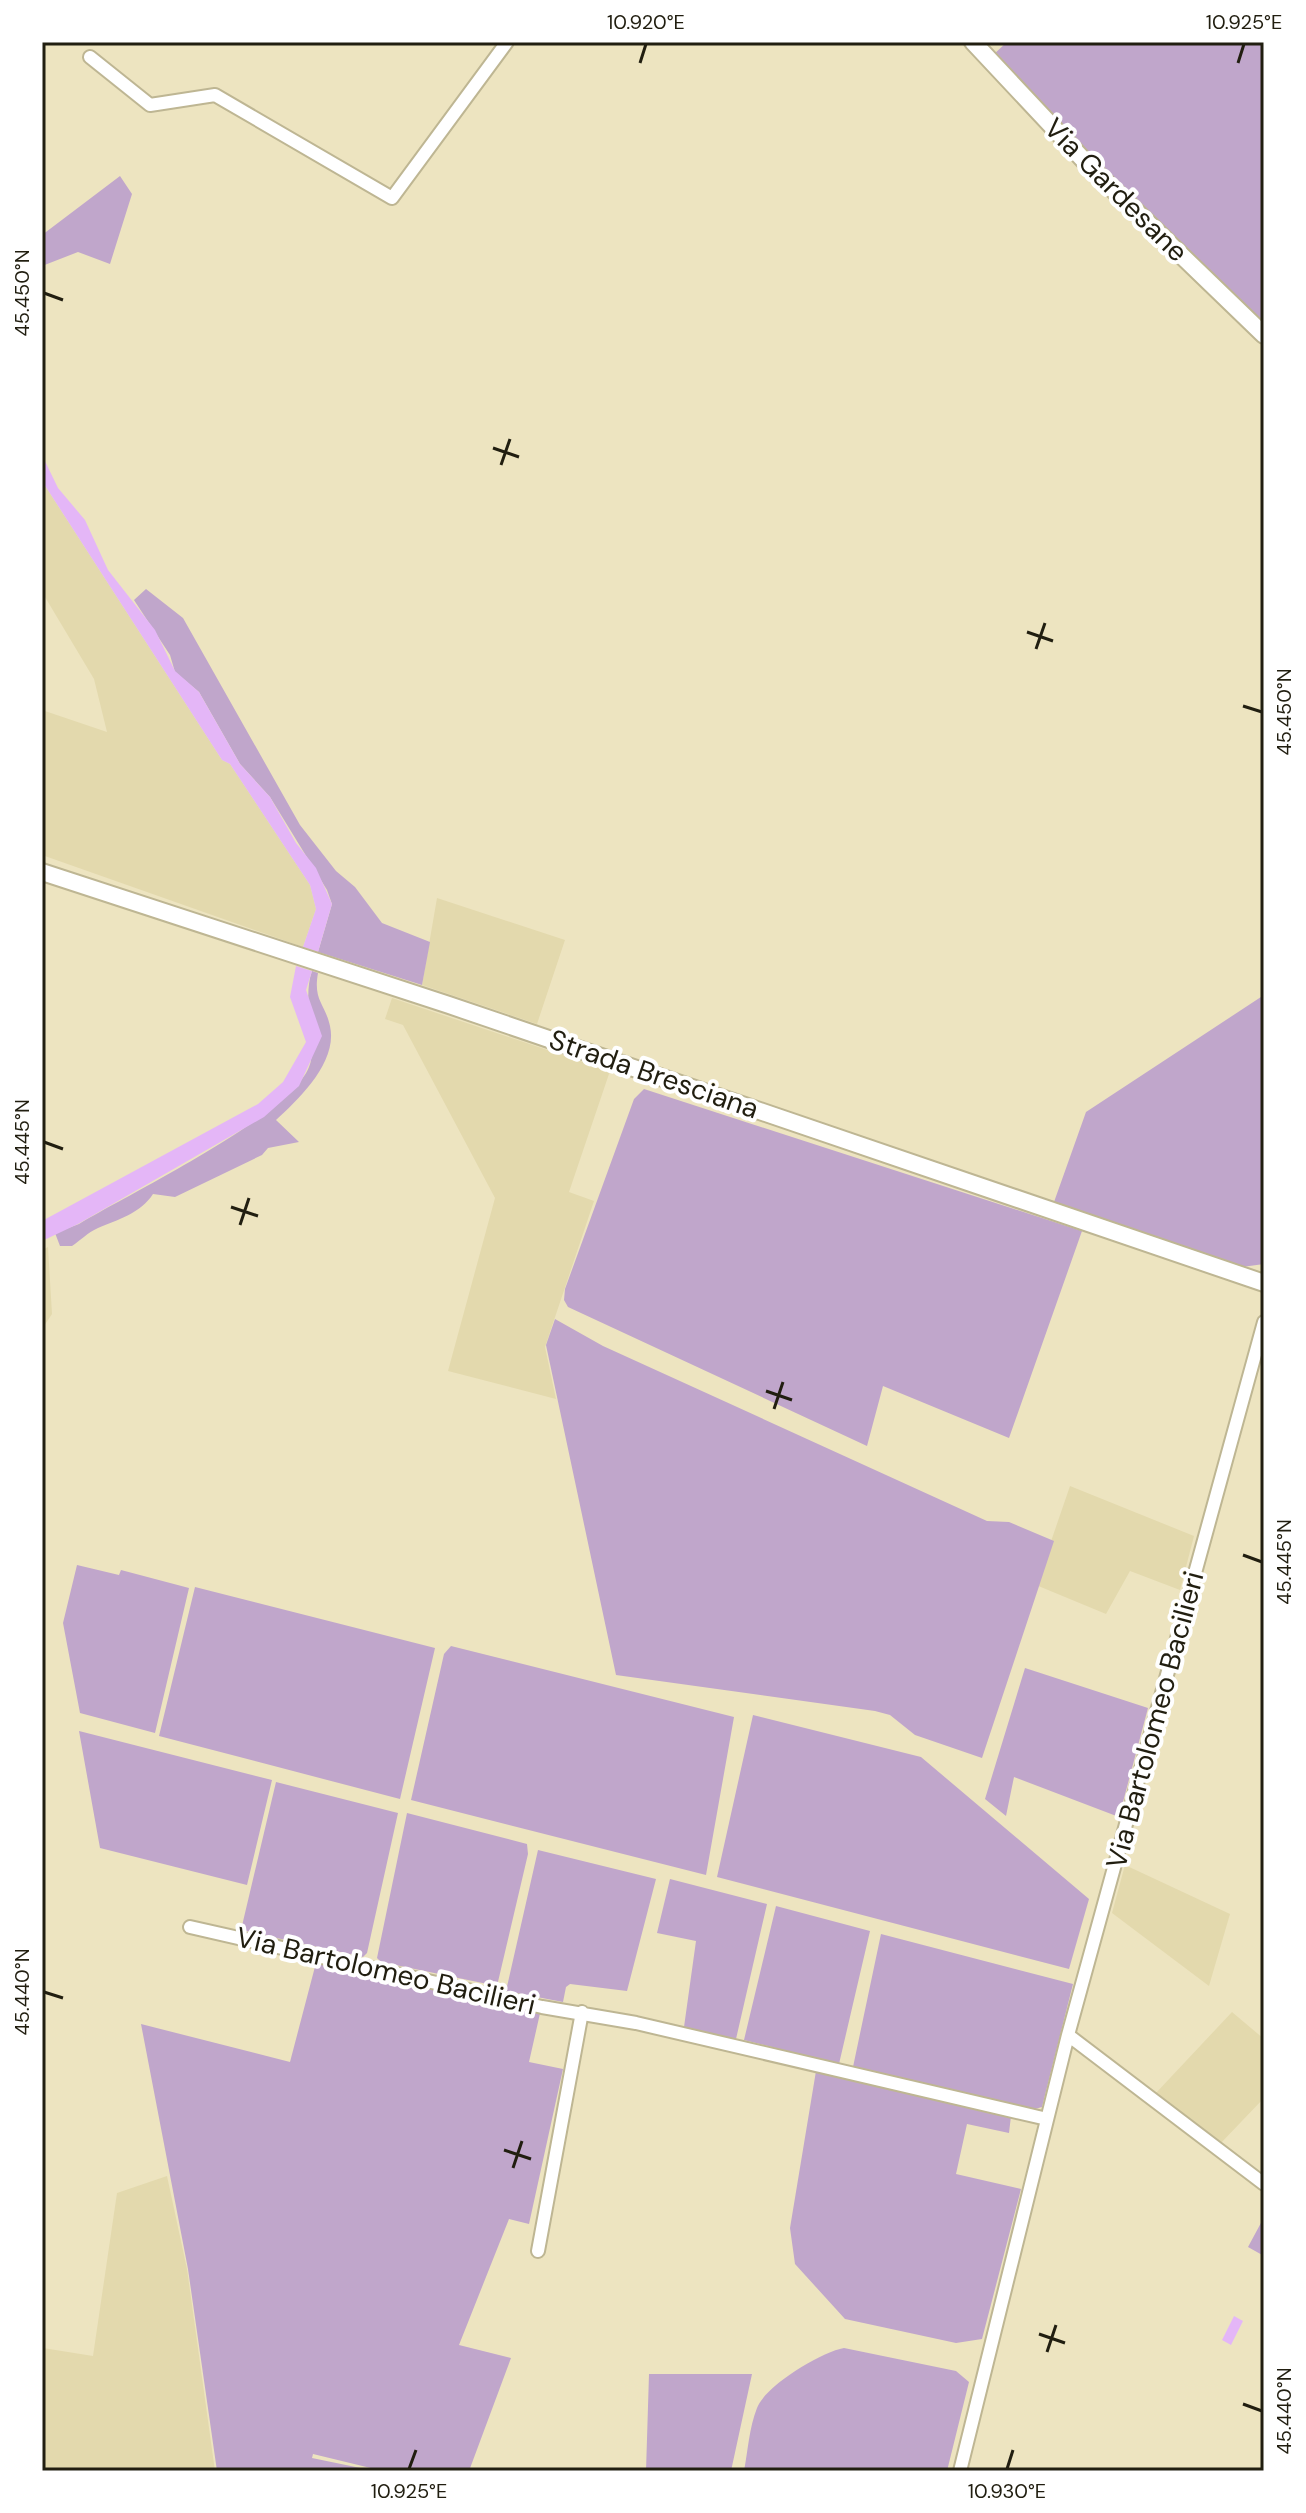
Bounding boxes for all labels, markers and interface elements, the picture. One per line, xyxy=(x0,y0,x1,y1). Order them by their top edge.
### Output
text: 10.920°E xyxy=(607,9,685,35)
text: 10.925°E xyxy=(1206,9,1282,35)
street label: Via Gardesane xyxy=(1036,110,1196,270)
text: 45.450°N xyxy=(9,250,35,337)
text: 45.450°N xyxy=(1271,669,1297,756)
street label: Strada Bresciana xyxy=(544,1021,764,1127)
text: 45.445°N xyxy=(9,1099,35,1185)
text: 45.445°N xyxy=(1271,1519,1297,1605)
street label: Via Bartolomeo Bacilieri xyxy=(1097,1567,1213,1873)
street label: Via Bartolomeo Bacilieri xyxy=(233,1919,539,2023)
text: 45.440°N xyxy=(9,1949,35,2035)
text: 45.440°N xyxy=(1271,2368,1297,2454)
text: 10.925°E xyxy=(371,2478,447,2504)
text: 10.930°E xyxy=(968,2478,1046,2504)

